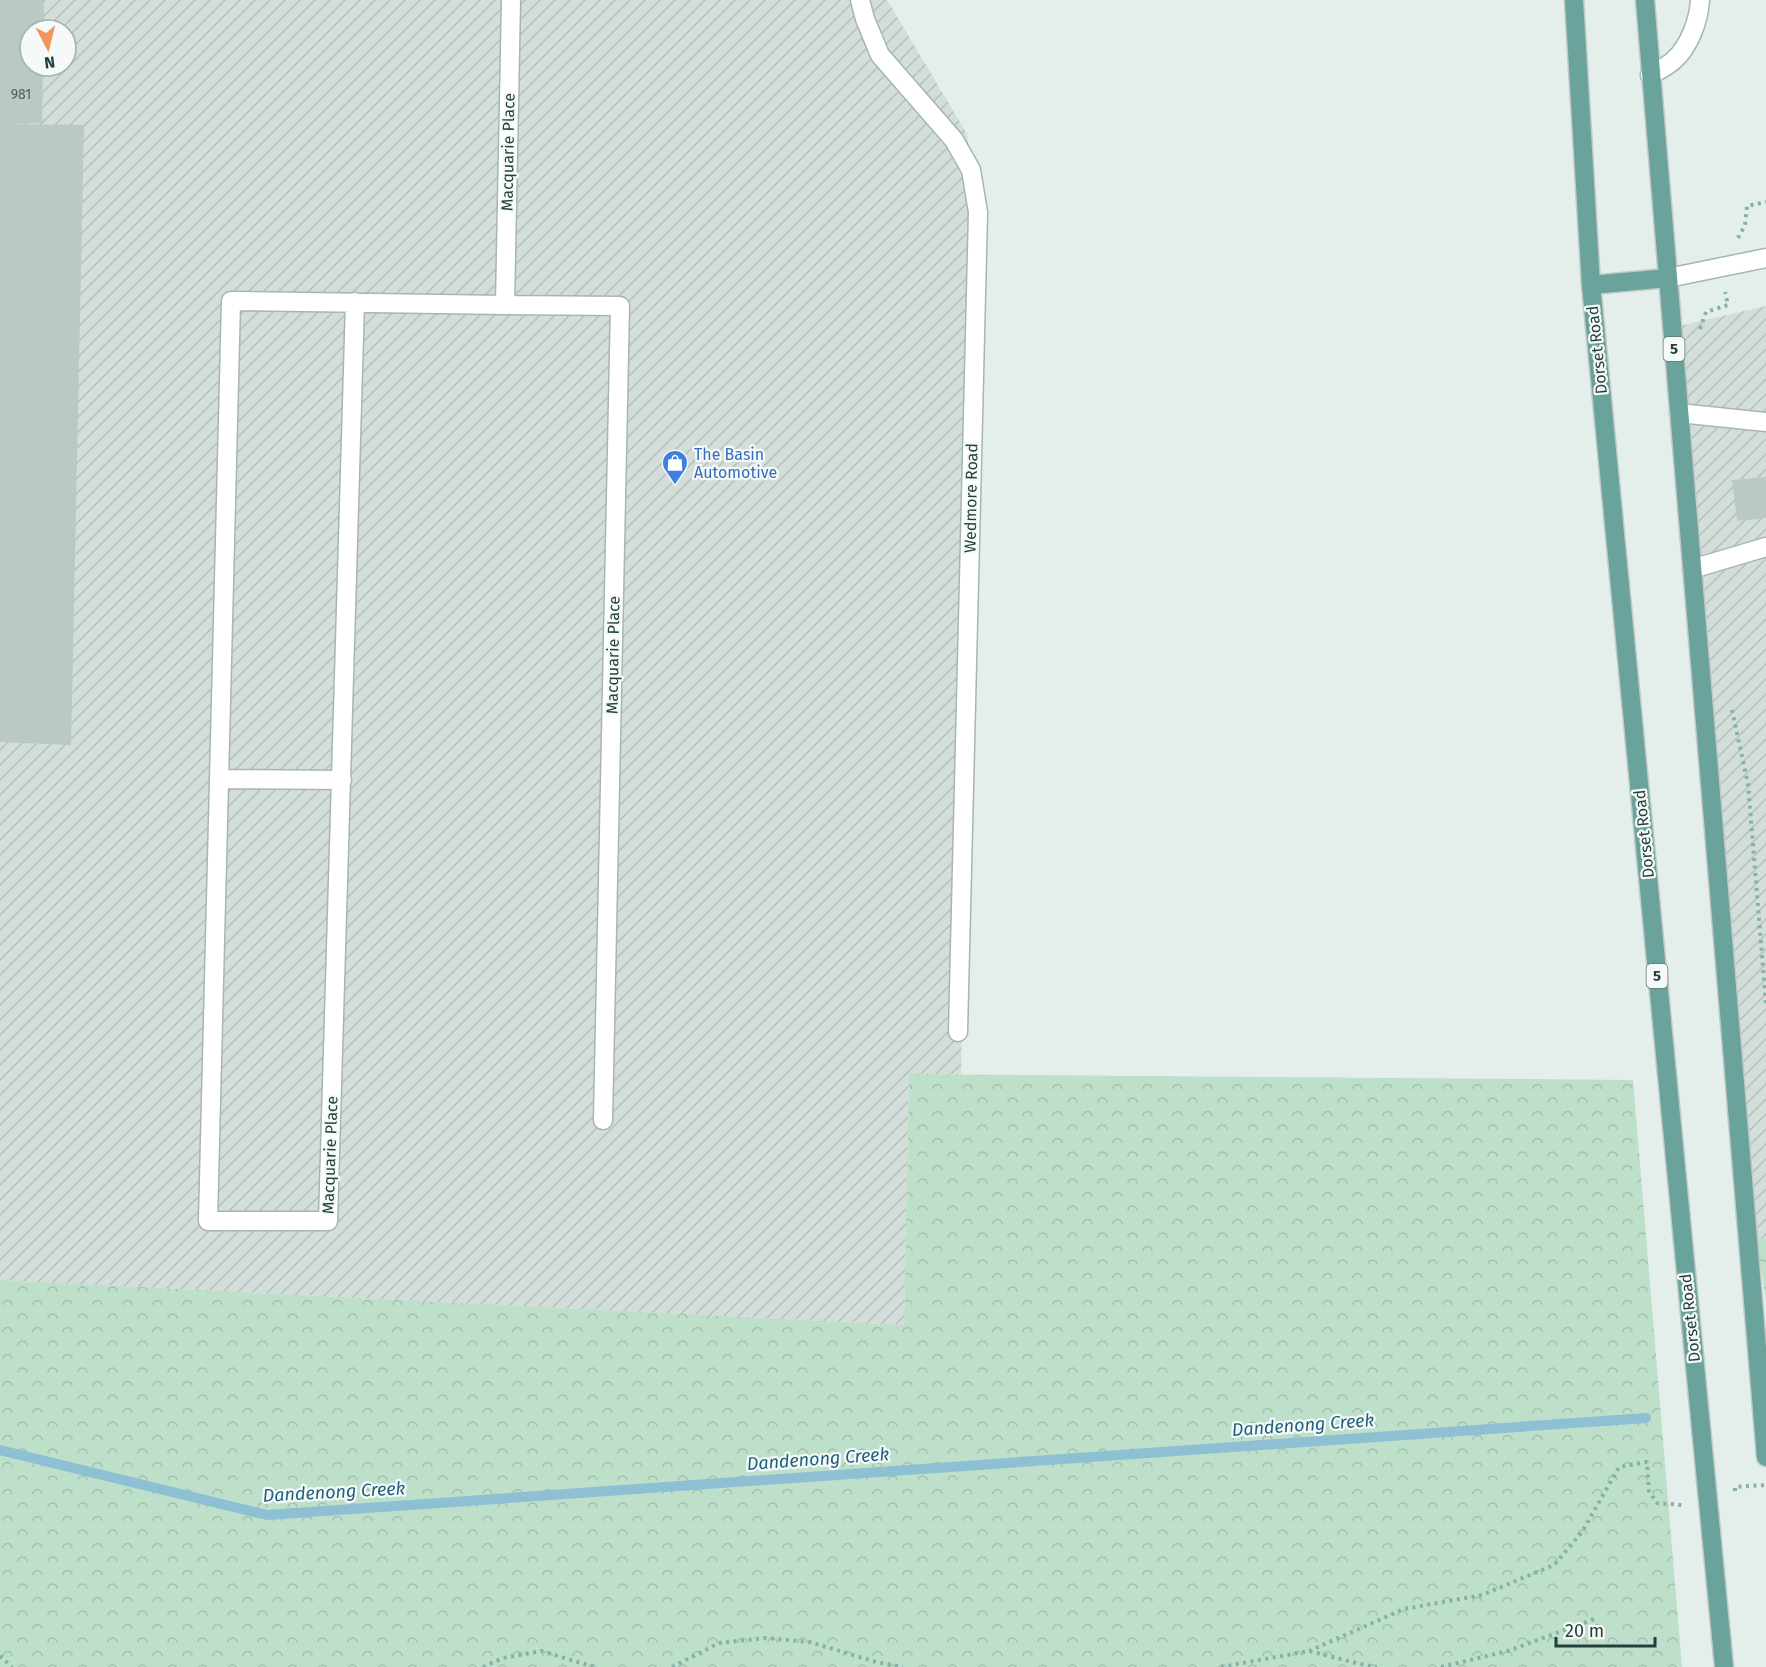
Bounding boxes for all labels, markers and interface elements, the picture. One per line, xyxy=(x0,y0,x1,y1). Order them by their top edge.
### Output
north arrow xyxy=(18,18,78,78)
text: N xyxy=(43,52,56,72)
house number: 981 xyxy=(11,86,31,103)
street label: Macquarie Place xyxy=(497,93,519,211)
street label: Dorset Road xyxy=(1583,305,1611,395)
road number: 5 xyxy=(1664,337,1684,361)
street label: Wedmore Road xyxy=(961,443,981,553)
place label: The Basin Automotive xyxy=(694,445,777,482)
shop icon: The Basin Automotive xyxy=(660,448,690,486)
street label: Macquarie Place xyxy=(602,596,624,714)
street label: Dorset Road xyxy=(1630,789,1658,879)
road number: 5 xyxy=(1646,964,1668,988)
street label: Macquarie Place xyxy=(318,1096,342,1214)
street label: Dorset Road xyxy=(1676,1273,1704,1363)
water label: Dandenong Creek xyxy=(1231,1409,1375,1441)
water label: Dandenong Creek xyxy=(746,1443,890,1475)
water label: Dandenong Creek xyxy=(262,1477,406,1507)
scale bar xyxy=(1556,1610,1655,1648)
text: 20 m xyxy=(1565,1620,1604,1642)

